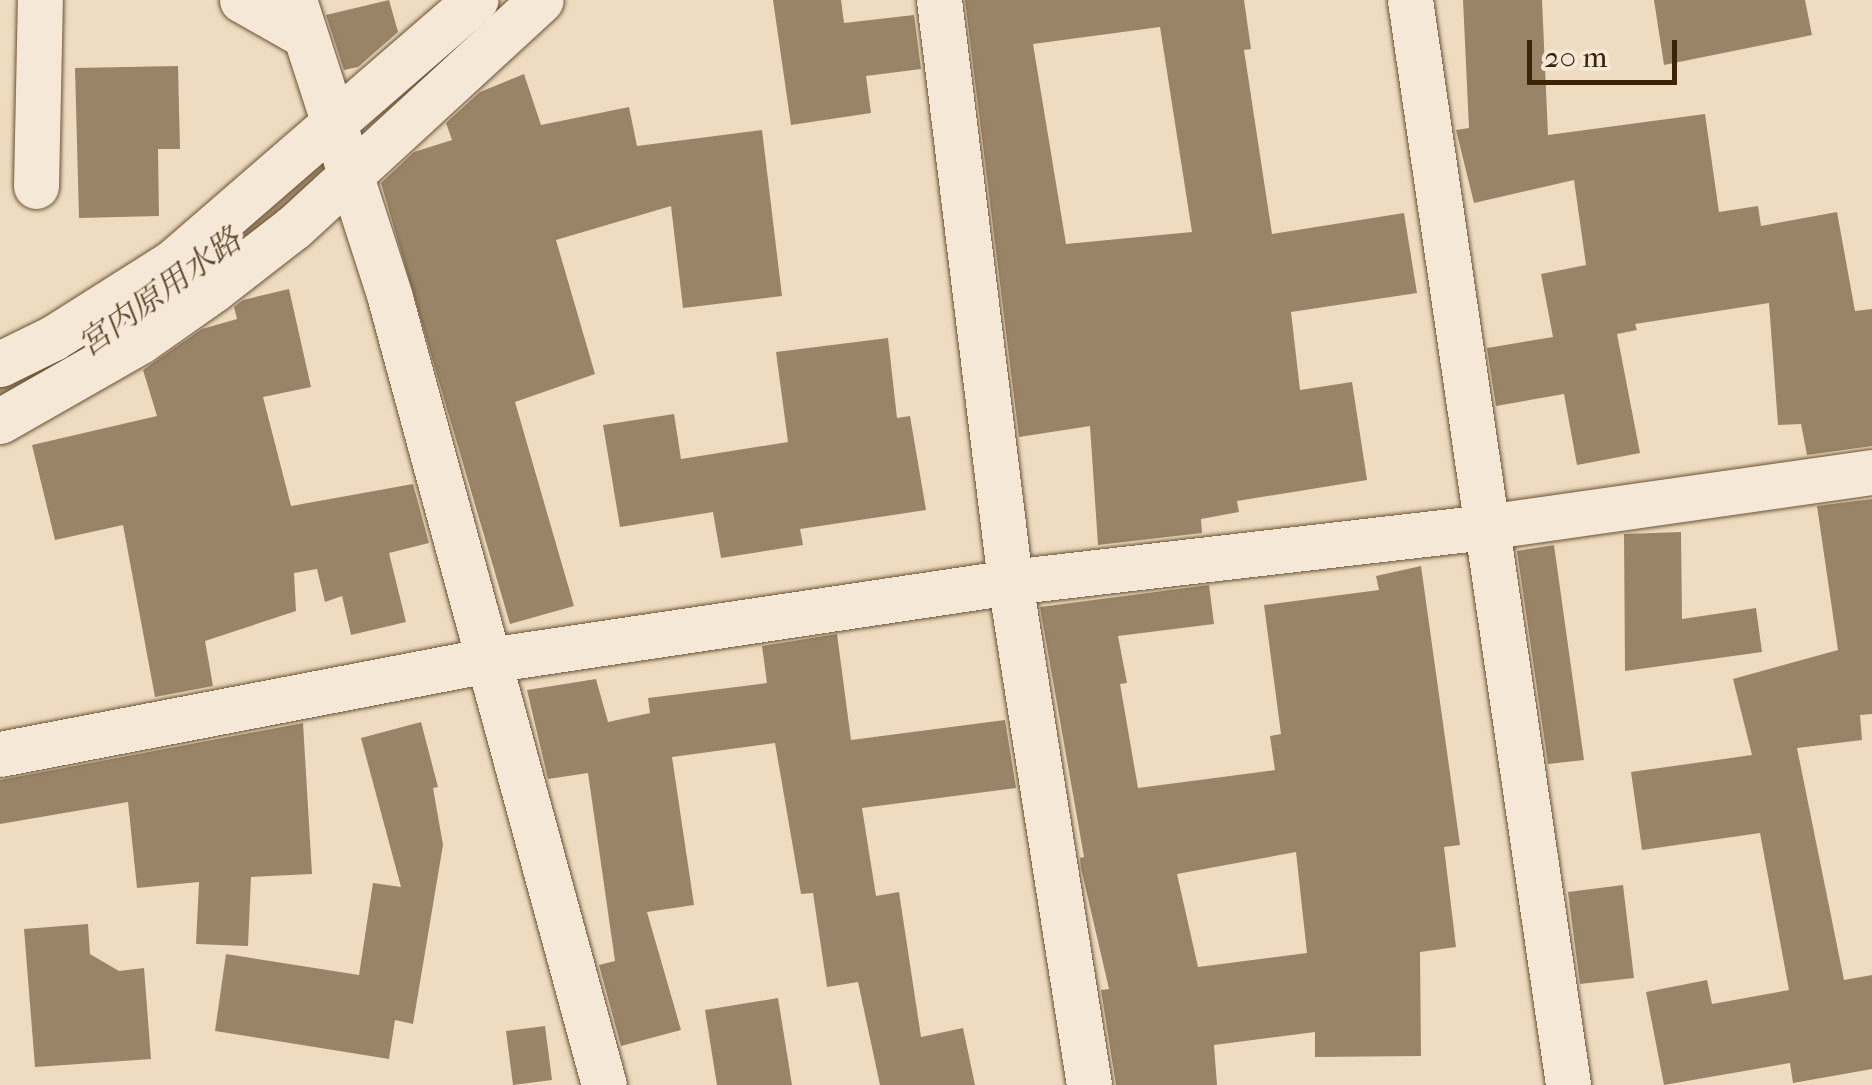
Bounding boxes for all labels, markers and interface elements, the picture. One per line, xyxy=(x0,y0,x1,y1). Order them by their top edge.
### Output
scale bar xyxy=(1532,20,1682,82)
text: 20 m xyxy=(1544,40,1607,75)
water label: 宮内原用水路 xyxy=(71,221,249,365)

